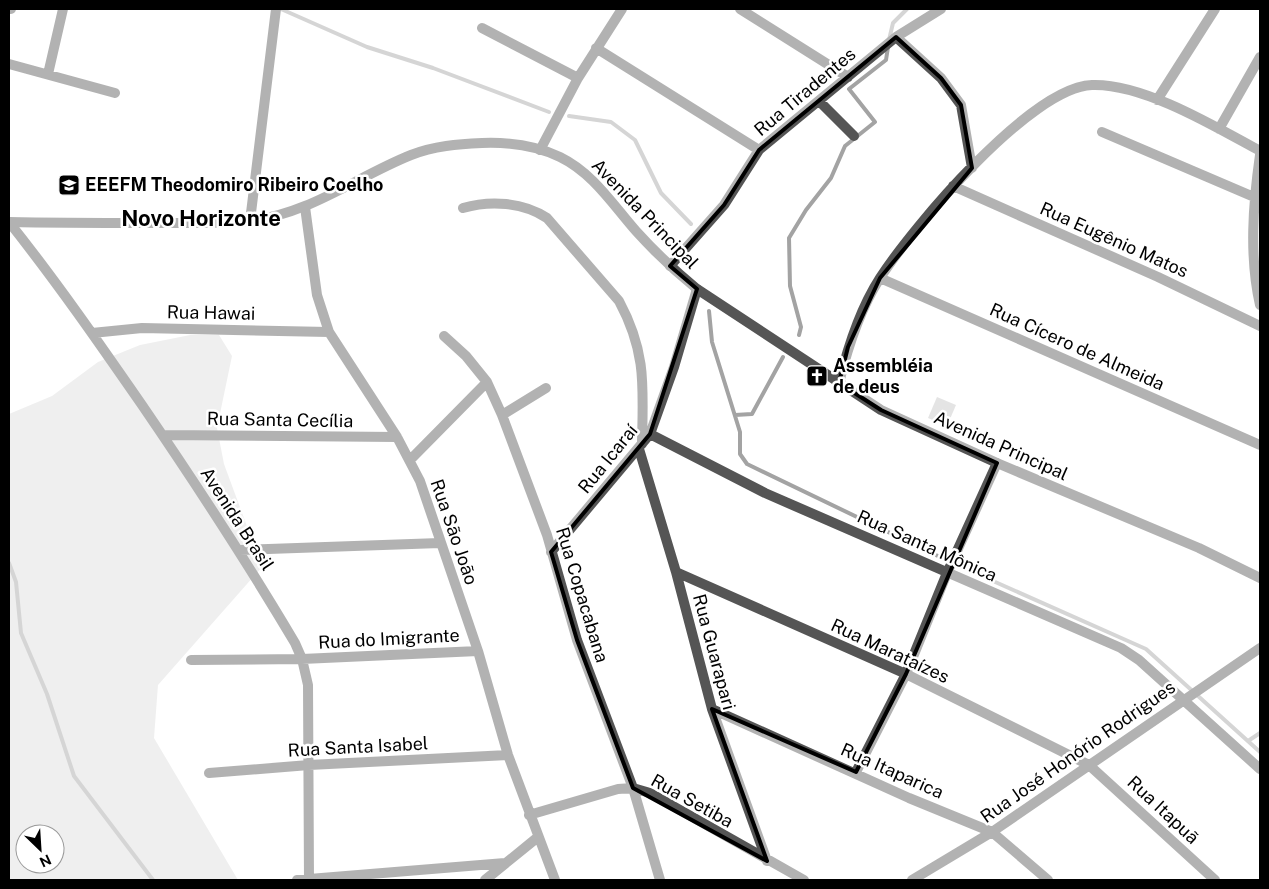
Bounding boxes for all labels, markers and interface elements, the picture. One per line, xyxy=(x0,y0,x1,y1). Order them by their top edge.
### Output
street label: Rua Tiradentes xyxy=(750,43,860,140)
street label: Avenida Principal xyxy=(588,154,703,273)
school or university icon: EEEFM Theodomiro Ribeiro Coelho xyxy=(57,173,81,197)
place label: EEEFM Theodomiro Ribeiro Coelho xyxy=(85,174,383,195)
street label: Rua Eugênio Matos xyxy=(1037,197,1192,282)
district label: Novo Horizonte xyxy=(121,205,281,231)
street label: Rua Cícero de Almeida xyxy=(987,299,1168,395)
street label: Rua Hawai xyxy=(167,301,255,324)
place label: Assembléia de deus xyxy=(833,355,933,397)
church icon: Assembléia de deus xyxy=(805,364,829,388)
street label: Avenida Principal xyxy=(931,407,1071,485)
street label: Rua Santa Cecília xyxy=(207,408,353,431)
street label: Rua Icaraí xyxy=(574,420,642,497)
street label: Avenida Brasil xyxy=(196,463,278,574)
street label: Rua São João xyxy=(427,476,482,587)
street label: Rua Santa Mônica xyxy=(854,505,1000,586)
street label: Rua Copacabana xyxy=(552,525,613,665)
street label: Rua Guarapari xyxy=(689,592,740,712)
street label: Rua Marataízes xyxy=(828,614,953,687)
street label: Rua do Imigrante xyxy=(318,624,460,653)
street label: Rua José Honório Rodrigues xyxy=(976,676,1179,827)
street label: Rua Santa Isabel xyxy=(287,732,429,761)
street label: Rua Itaparica xyxy=(838,739,947,803)
street label: Rua Setiba xyxy=(647,769,737,832)
street label: Rua Itapuã xyxy=(1123,771,1203,848)
north arrow xyxy=(15,824,65,874)
text: N xyxy=(37,851,54,870)

